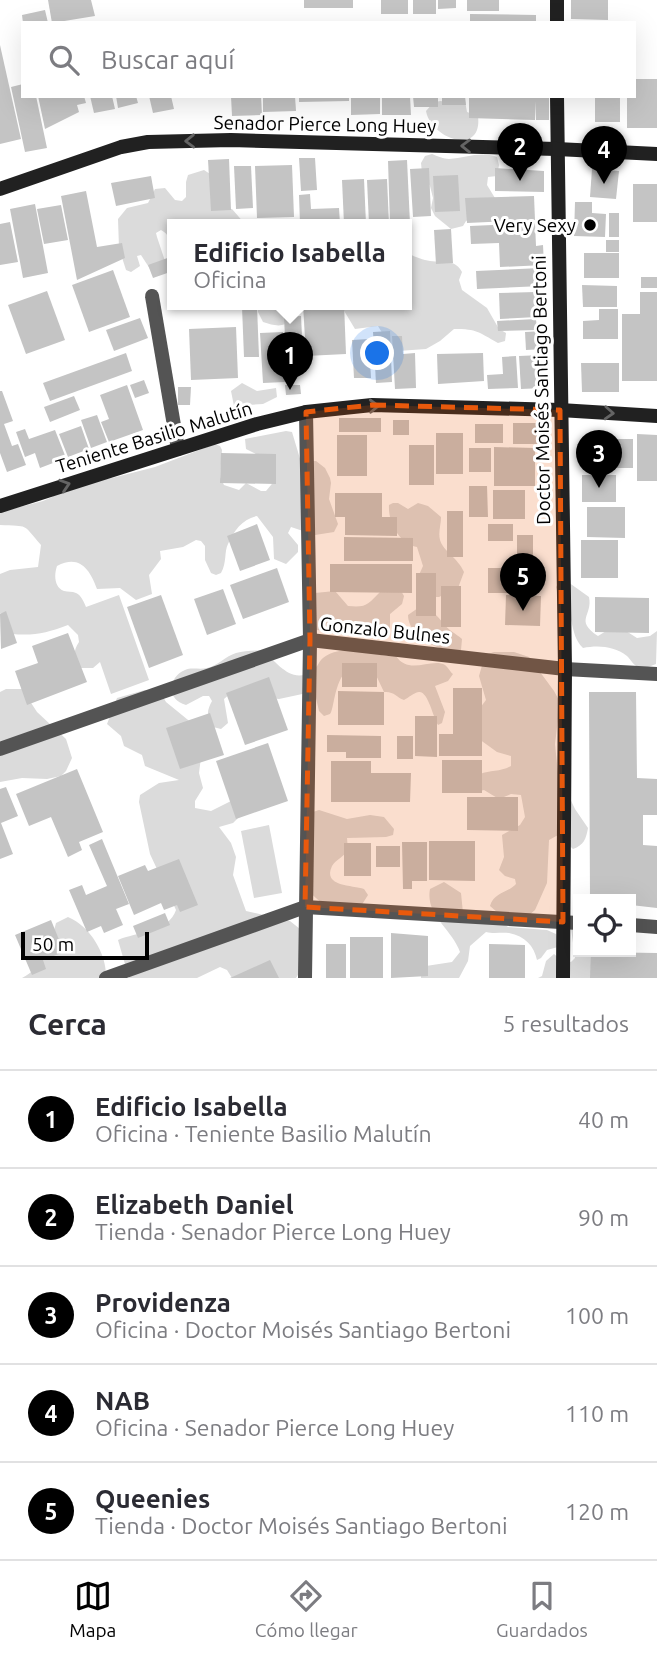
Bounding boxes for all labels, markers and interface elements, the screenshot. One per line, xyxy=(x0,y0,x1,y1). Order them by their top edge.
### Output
search box xyxy=(21,21,636,98)
icon: search xyxy=(45,41,83,79)
text: Buscar aquí xyxy=(101,45,235,74)
street label: Senador Pierce Long Huey xyxy=(213,111,437,137)
pin: 2 xyxy=(497,123,543,181)
pin: 4 xyxy=(581,126,627,184)
one-way arrow xyxy=(184,133,195,149)
one-way arrow xyxy=(461,139,472,154)
place label: Very Sexy xyxy=(494,214,576,236)
marker: Very Sexy xyxy=(582,217,598,233)
popup xyxy=(167,219,412,310)
text: Edificio Isabella xyxy=(193,238,386,267)
street label: Doctor Moisés Santiago Bertoni xyxy=(528,255,554,525)
text: Oficina xyxy=(193,267,267,292)
pin: 1 xyxy=(267,332,313,390)
your location xyxy=(360,336,394,370)
street label: Teniente Basilio Malutín xyxy=(53,397,255,477)
one-way arrow xyxy=(369,398,380,414)
one-way arrow xyxy=(603,405,614,420)
pin: 3 xyxy=(576,430,622,488)
one-way arrow xyxy=(58,479,71,493)
pin: 5 xyxy=(500,553,546,611)
street label: Gonzalo Bulnes xyxy=(319,612,451,648)
map controls xyxy=(573,894,636,957)
button: locate xyxy=(573,894,636,957)
scale bar xyxy=(21,929,149,961)
text: 50 m xyxy=(32,933,74,955)
text: Cerca xyxy=(28,1007,107,1041)
text: 5 resultados xyxy=(503,1011,629,1036)
text: Edificio Isabella xyxy=(95,1092,288,1121)
text: 1 xyxy=(45,1107,57,1132)
text: 40 m xyxy=(578,1107,629,1132)
text: Oficina · Teniente Basilio Malutín xyxy=(95,1121,432,1146)
text: Elizabeth Daniel xyxy=(95,1190,294,1219)
text: 2 xyxy=(45,1205,57,1230)
text: 90 m xyxy=(578,1205,629,1230)
text: Tienda · Senador Pierce Long Huey xyxy=(95,1219,451,1244)
text: Providenza xyxy=(95,1288,231,1317)
text: 3 xyxy=(45,1303,57,1328)
text: 100 m xyxy=(565,1303,629,1328)
text: Oficina · Doctor Moisés Santiago Bertoni xyxy=(95,1317,511,1342)
text: NAB xyxy=(95,1386,150,1415)
text: 4 xyxy=(45,1401,57,1426)
text: 110 m xyxy=(565,1401,629,1426)
text: Oficina · Senador Pierce Long Huey xyxy=(95,1415,454,1440)
text: Queenies xyxy=(95,1484,210,1513)
text: 5 xyxy=(45,1499,57,1524)
text: 120 m xyxy=(565,1499,629,1524)
text: Tienda · Doctor Moisés Santiago Bertoni xyxy=(95,1513,508,1538)
tab: Mapa xyxy=(69,1577,116,1641)
tab: Cómo llegar xyxy=(255,1577,358,1641)
tab: Guardados xyxy=(496,1577,588,1641)

